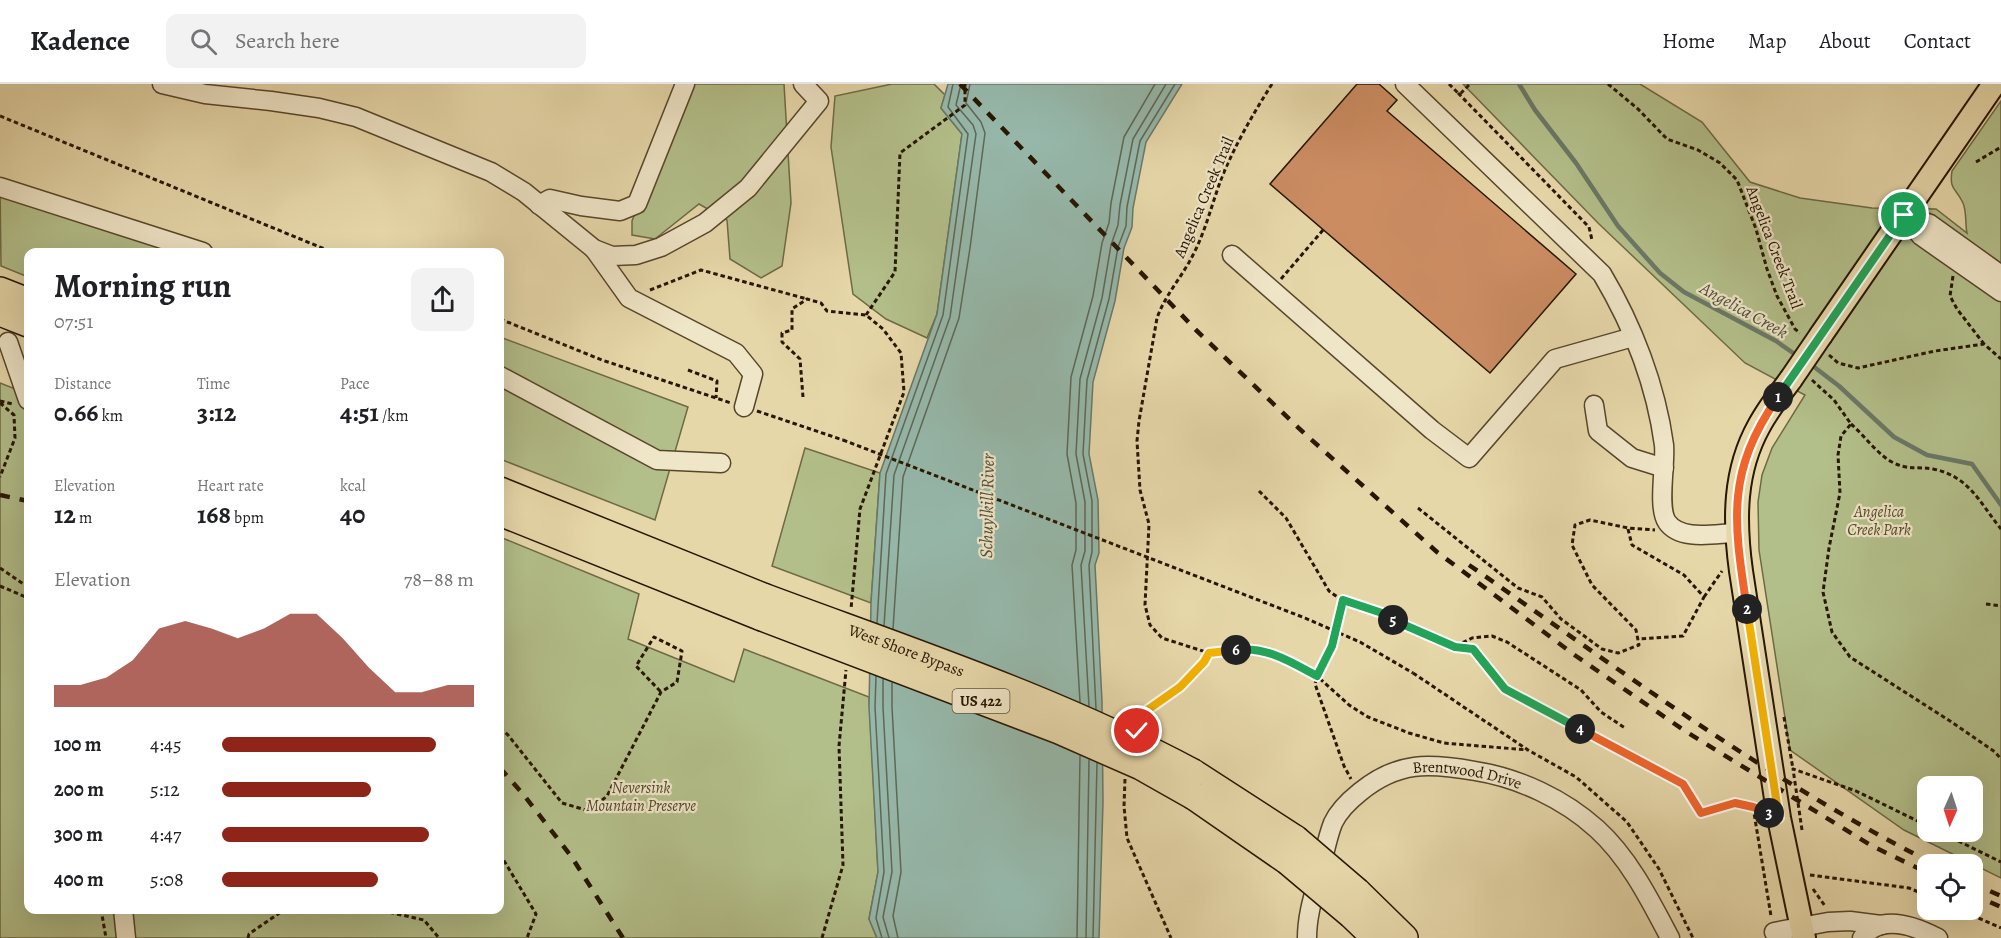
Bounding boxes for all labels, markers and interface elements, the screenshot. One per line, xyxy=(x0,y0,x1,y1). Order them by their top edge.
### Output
search box xyxy=(166,14,586,68)
text: Kadence xyxy=(30,22,130,60)
icon: search xyxy=(187,25,220,58)
text: Search here xyxy=(235,26,340,56)
text: Home xyxy=(1662,27,1715,55)
text: Map xyxy=(1748,27,1786,55)
text: About xyxy=(1819,27,1871,55)
text: Contact xyxy=(1904,27,1971,55)
street label: Angelica Creek Trail xyxy=(1168,133,1239,262)
street label: Angelica Creek Trail xyxy=(1743,183,1807,311)
pin xyxy=(1878,189,1929,240)
icon: arrive xyxy=(1887,198,1920,231)
text: Morning run xyxy=(54,263,231,308)
button: share xyxy=(411,268,474,331)
water label: Angelica Creek xyxy=(1696,277,1792,343)
text: 07:51 xyxy=(54,308,93,335)
text: Distance xyxy=(54,373,111,395)
text: Time xyxy=(197,373,230,395)
text: Pace xyxy=(340,373,370,395)
pin: 1 xyxy=(1763,382,1793,412)
text: 1 xyxy=(1775,386,1781,408)
text: 0.66 xyxy=(54,395,99,430)
text: 3:12 xyxy=(197,395,236,430)
text: 4:51 xyxy=(340,395,379,430)
text: km xyxy=(99,405,123,427)
text: /km xyxy=(379,405,409,427)
water label: Schuylkill River xyxy=(974,453,1000,558)
text: Elevation xyxy=(54,475,115,497)
text: Heart rate xyxy=(197,475,264,497)
text: kcal xyxy=(340,475,366,497)
text: 12 xyxy=(54,497,76,532)
text: 168 xyxy=(197,497,231,532)
text: 40 xyxy=(340,497,365,532)
park label: Angelica Creek Park xyxy=(1847,501,1911,541)
text: m xyxy=(76,507,92,529)
text: bpm xyxy=(231,507,264,529)
text: Elevation xyxy=(54,566,131,593)
text: 78–88 m xyxy=(404,566,474,593)
pin: 2 xyxy=(1732,594,1762,624)
text: 2 xyxy=(1743,598,1751,620)
pin: 5 xyxy=(1378,605,1408,635)
text: 5 xyxy=(1390,609,1396,631)
street label: West Shore Bypass xyxy=(844,619,967,682)
pin: 6 xyxy=(1221,635,1251,665)
text: 6 xyxy=(1232,639,1240,661)
road number: US 422 xyxy=(952,689,1010,713)
pin xyxy=(1111,705,1162,756)
icon: check xyxy=(1120,714,1153,747)
pin: 4 xyxy=(1565,714,1595,744)
text: 4 xyxy=(1576,718,1584,740)
text: 100 m xyxy=(54,731,102,758)
text: 4:45 xyxy=(150,731,181,758)
street label: Brentwood Drive xyxy=(1411,756,1525,795)
text: 200 m xyxy=(54,776,104,803)
text: 5:12 xyxy=(150,776,180,803)
north arrow xyxy=(1917,776,1983,842)
map controls xyxy=(1917,776,1983,920)
park label: Neversink Mountain Preserve xyxy=(586,777,696,817)
pin: 3 xyxy=(1754,798,1784,828)
text: 3 xyxy=(1766,802,1772,824)
text: 300 m xyxy=(54,821,103,848)
text: 4:47 xyxy=(150,821,181,848)
button: locate xyxy=(1917,854,1983,920)
text: 400 m xyxy=(54,866,104,893)
text: 5:08 xyxy=(150,866,184,893)

